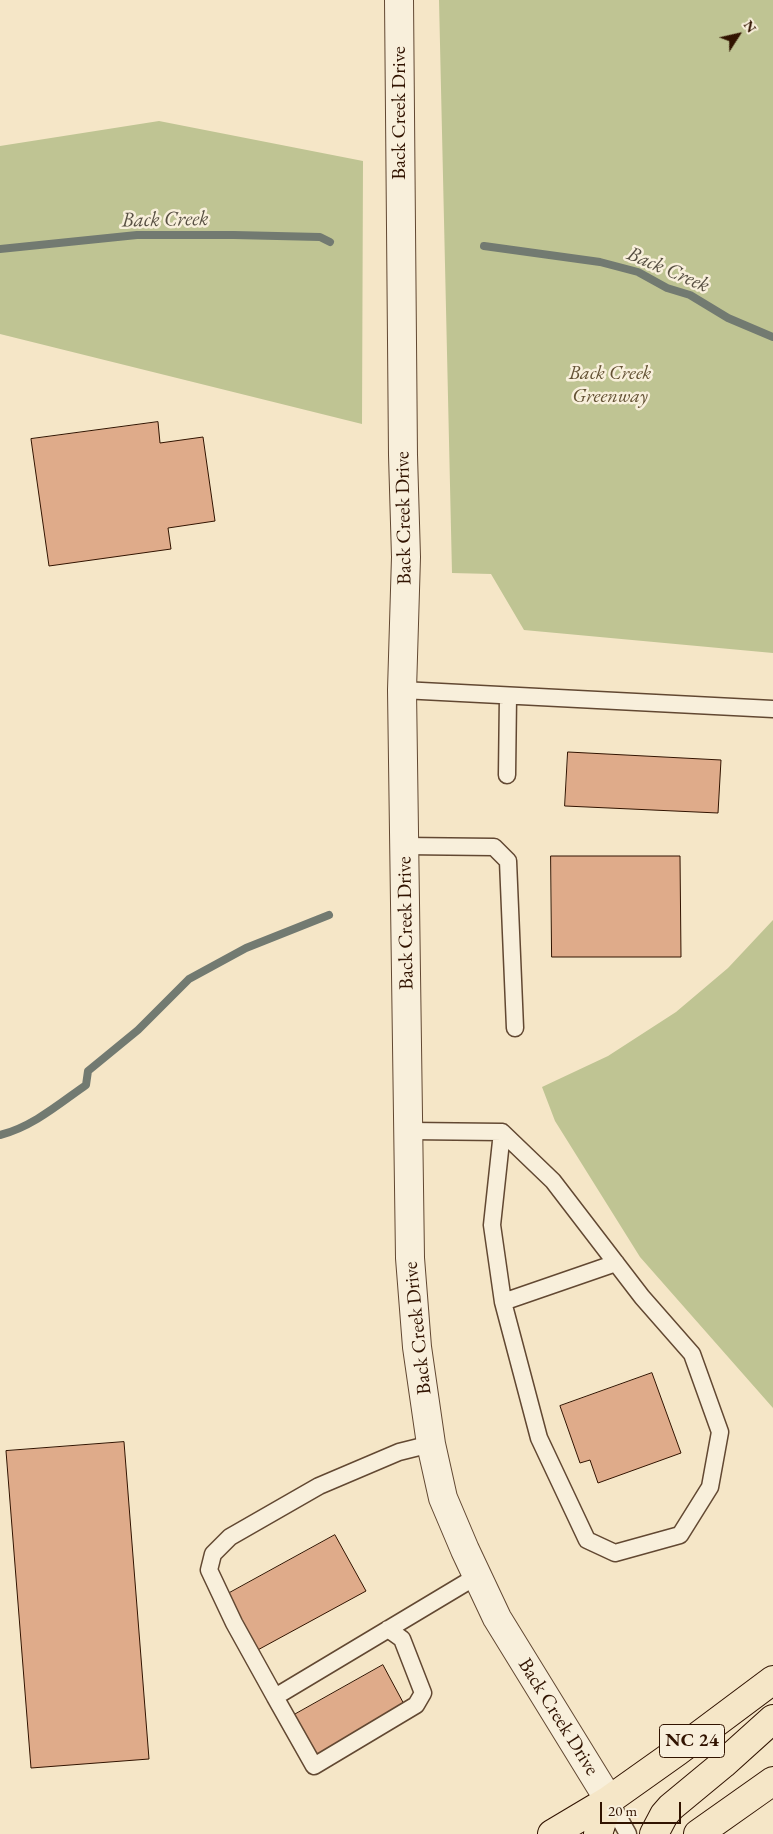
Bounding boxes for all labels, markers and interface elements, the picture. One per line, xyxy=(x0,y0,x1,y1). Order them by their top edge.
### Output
north arrow xyxy=(713,10,763,60)
text: N xyxy=(740,17,761,36)
street label: Back Creek Drive xyxy=(388,46,412,180)
water label: Back Creek xyxy=(121,207,209,233)
water label: Back Creek xyxy=(623,241,713,299)
park label: Back Creek Greenway xyxy=(569,362,651,409)
street label: Back Creek Drive xyxy=(391,451,417,585)
street label: Back Creek Drive xyxy=(393,856,419,990)
street label: Back Creek Drive xyxy=(399,1260,437,1396)
street label: Back Creek Drive xyxy=(512,1654,604,1780)
road number: NC 24 xyxy=(660,1724,724,1758)
scale bar xyxy=(603,1792,684,1824)
text: 20 m xyxy=(608,1801,637,1820)

